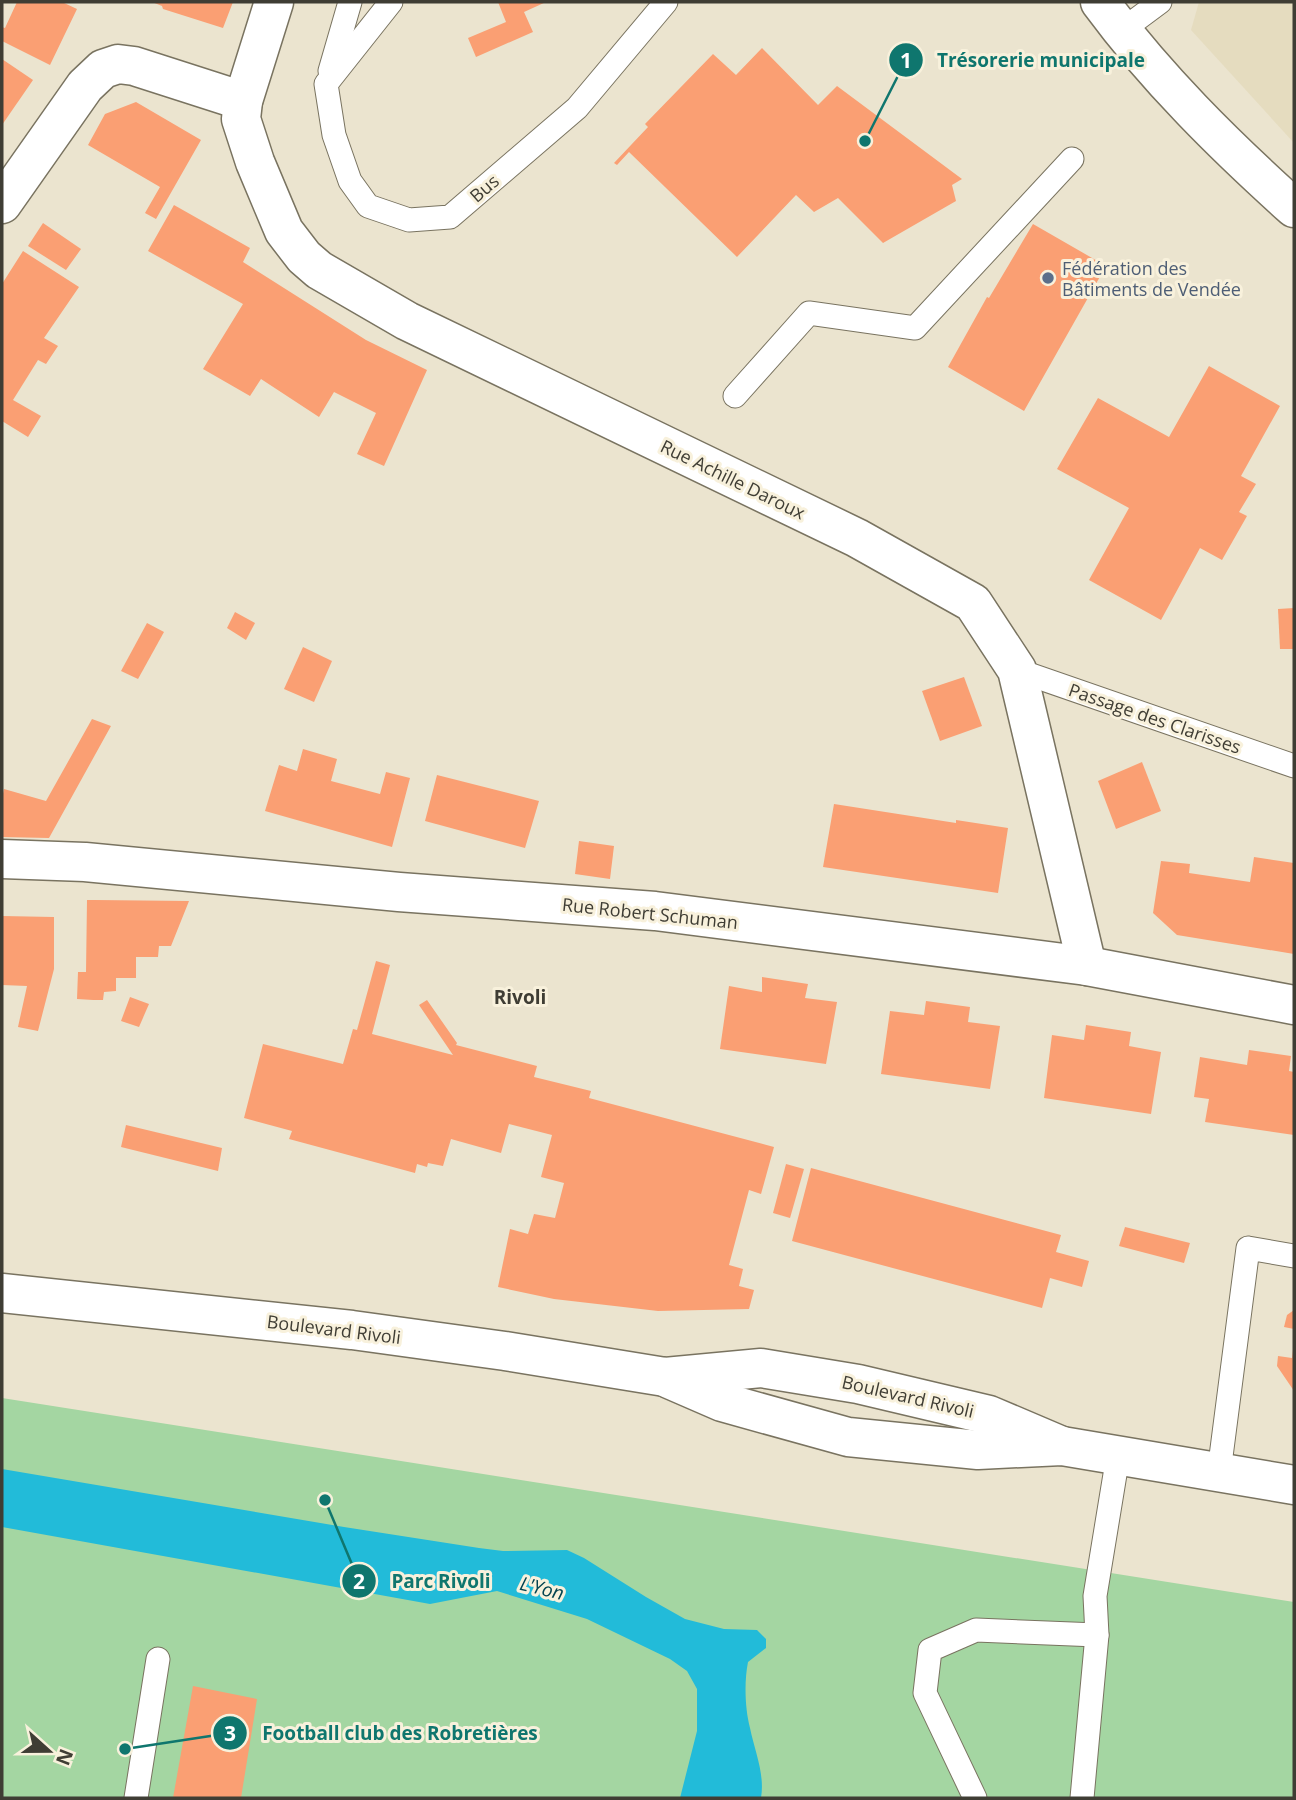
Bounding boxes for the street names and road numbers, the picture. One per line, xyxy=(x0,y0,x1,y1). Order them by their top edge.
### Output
street label: Bus xyxy=(464,169,504,207)
street label: Rue Achille Daroux xyxy=(657,434,810,525)
street label: Passage des Clarisses xyxy=(1066,677,1244,759)
street label: Rue Robert Schuman xyxy=(561,892,739,934)
street label: Boulevard Rivoli xyxy=(266,1309,402,1349)
street label: Boulevard Rivoli xyxy=(840,1369,976,1423)

